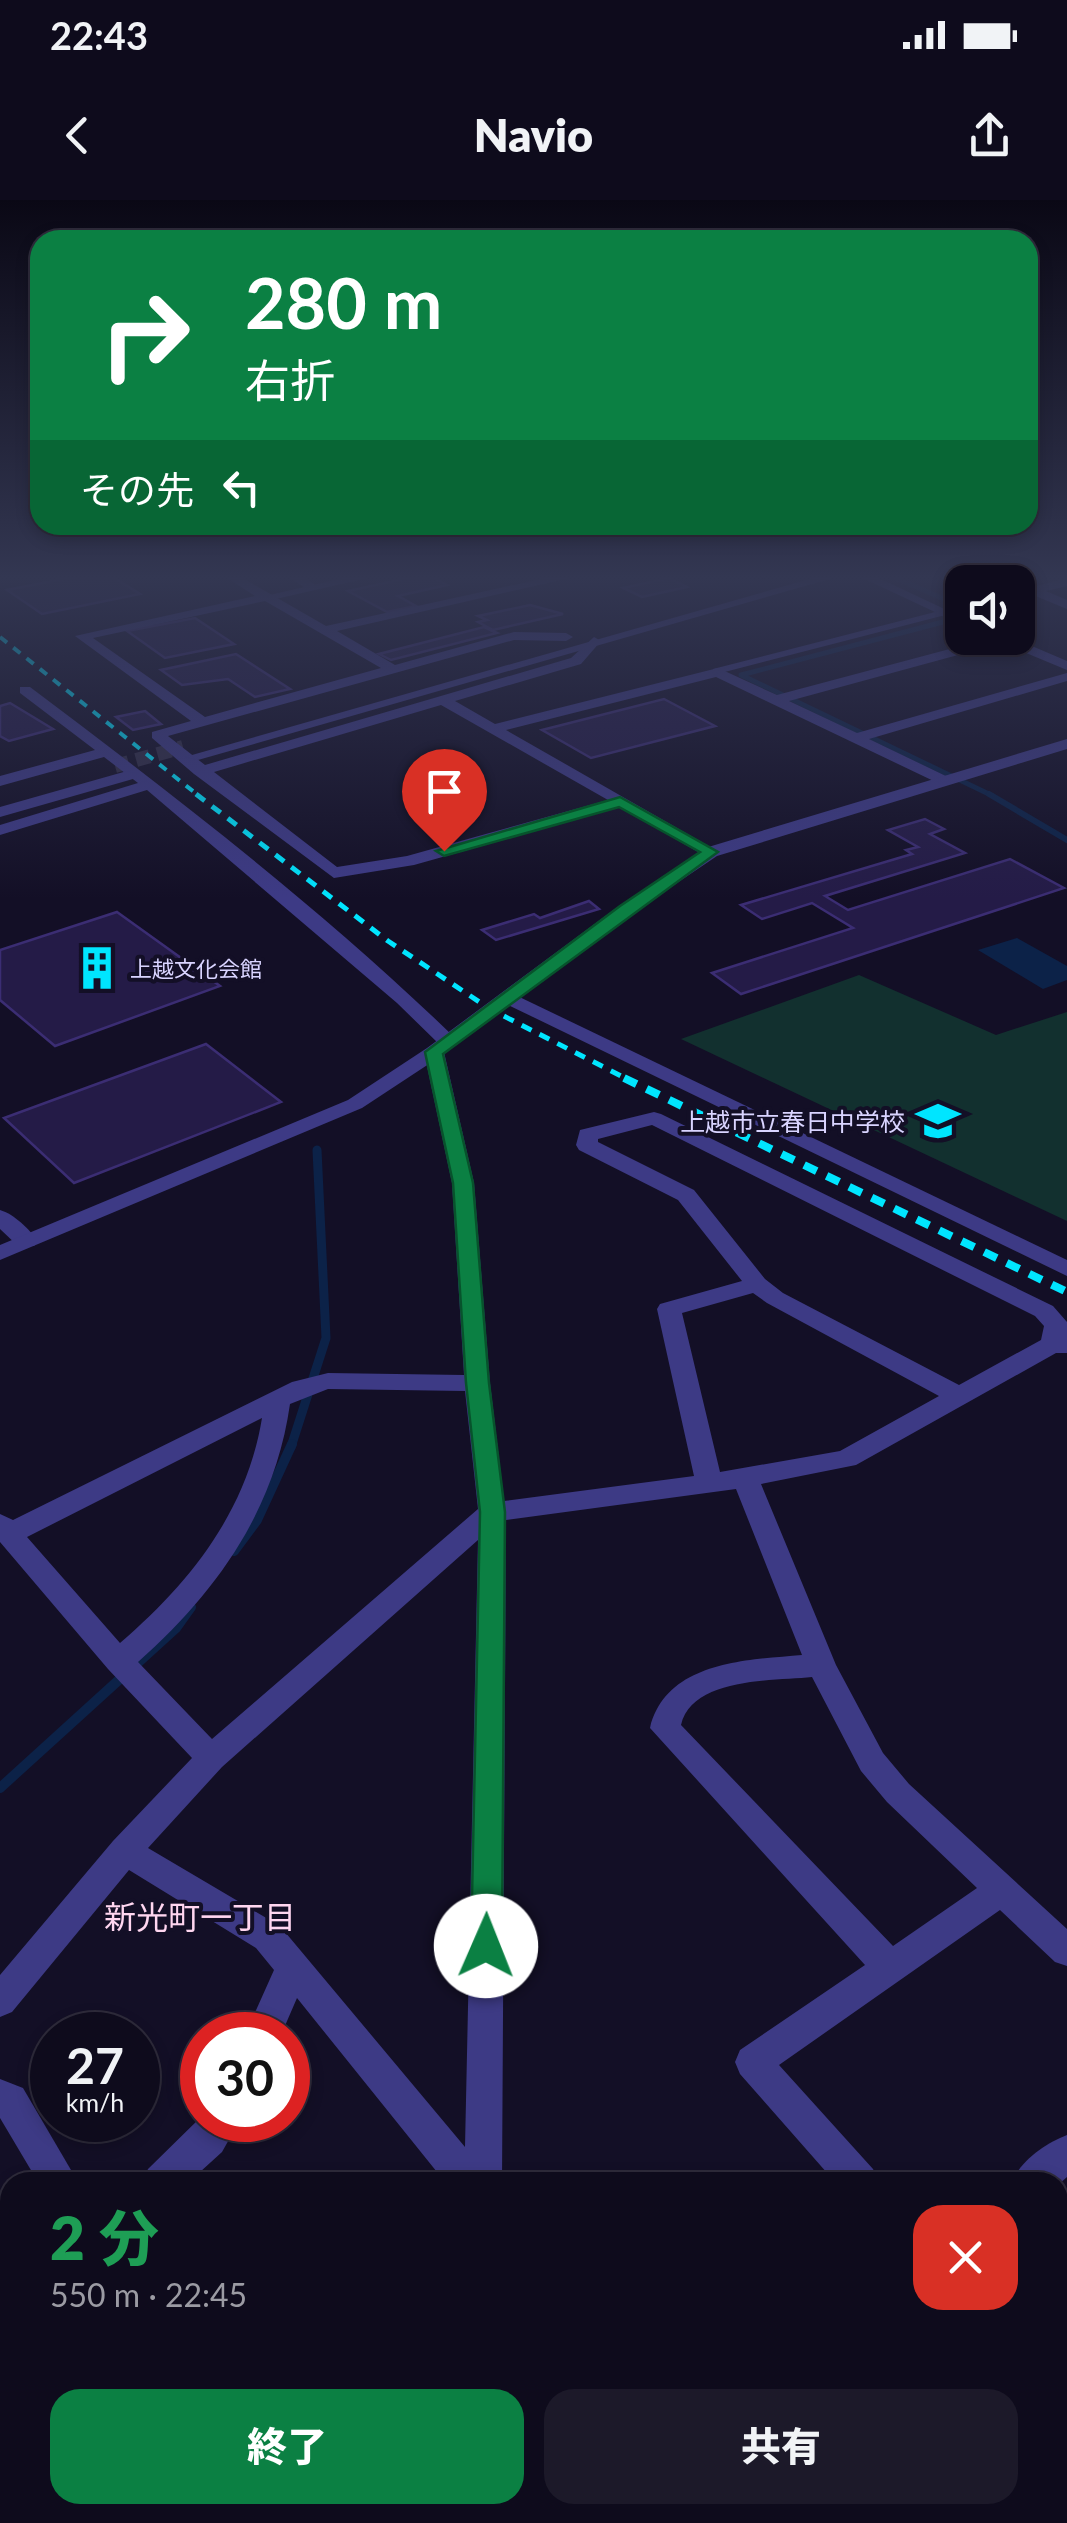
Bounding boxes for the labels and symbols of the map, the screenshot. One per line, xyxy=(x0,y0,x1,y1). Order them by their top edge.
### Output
pin xyxy=(402,749,487,852)
building icon: 上越文化会館 xyxy=(73,944,121,992)
place label: 上越文化会館 xyxy=(130,955,262,982)
school or university icon: 上越市立春日中学校 xyxy=(914,1097,962,1145)
place label: 上越市立春日中学校 xyxy=(680,1106,905,1136)
position arrow xyxy=(434,1894,538,1998)
district label: 新光町一丁目 xyxy=(104,1897,296,1936)
speed limit sign: 30 xyxy=(180,2012,310,2142)

